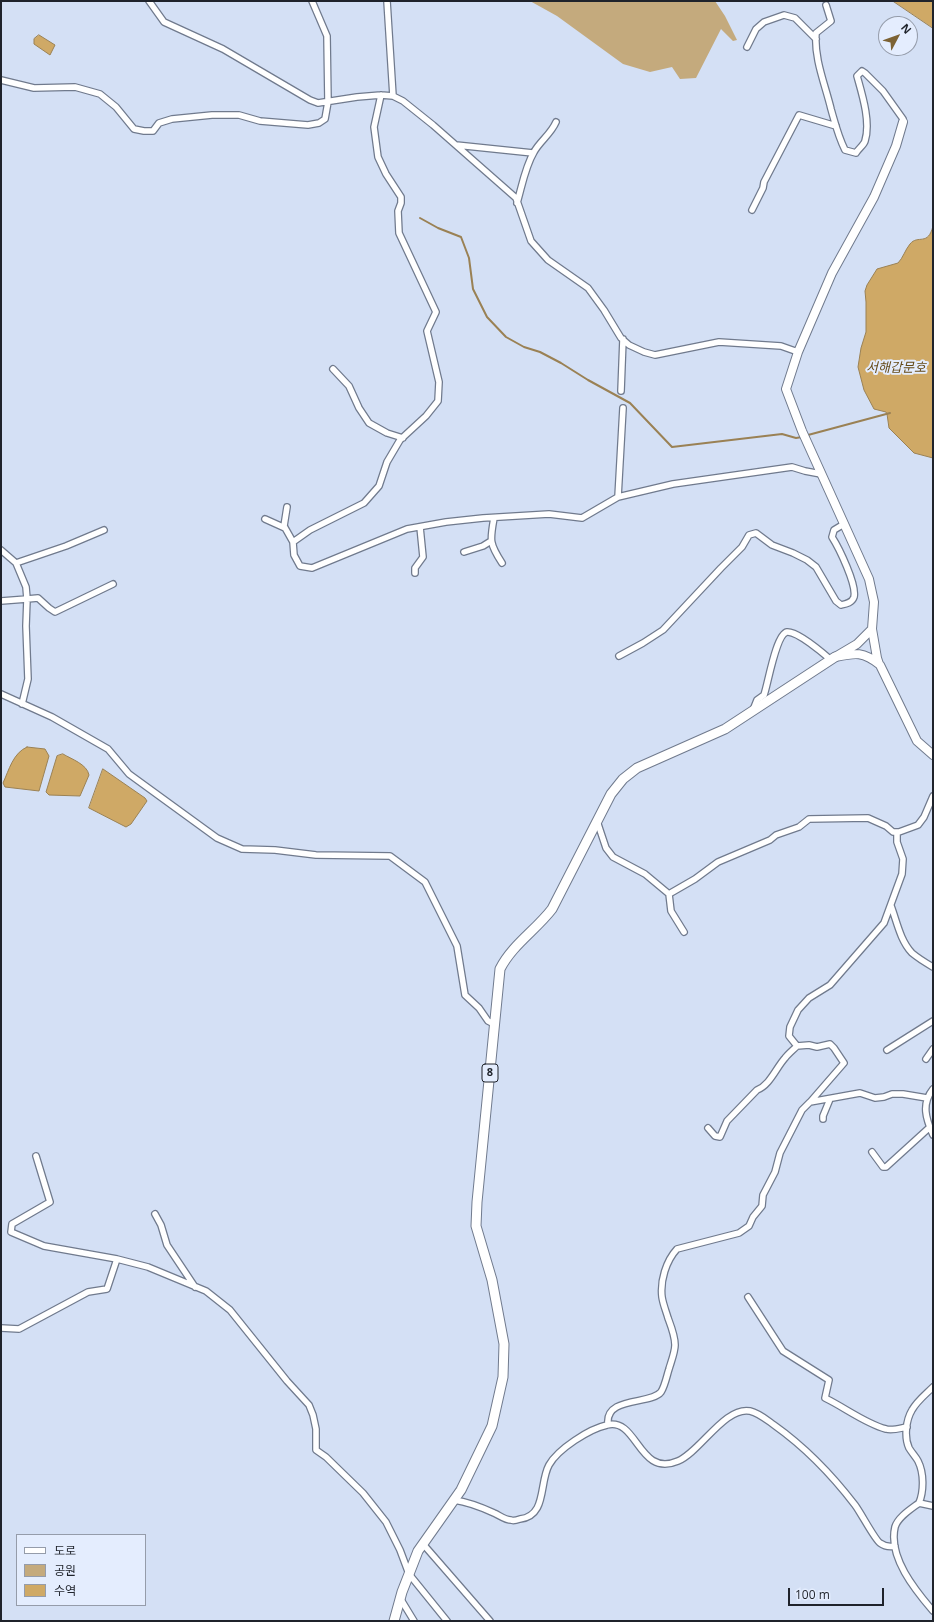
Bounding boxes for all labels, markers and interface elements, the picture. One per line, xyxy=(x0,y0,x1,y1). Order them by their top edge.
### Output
north arrow xyxy=(878,16,918,56)
text: N xyxy=(898,20,915,37)
water label: 서해갑문호 xyxy=(866,360,926,376)
road number: 8 xyxy=(482,1064,498,1082)
legend xyxy=(16,1534,146,1606)
text: 도로 xyxy=(54,1542,76,1559)
text: 공원 xyxy=(54,1562,76,1579)
scale bar xyxy=(790,1580,886,1606)
text: 수역 xyxy=(54,1582,76,1599)
text: 100 m xyxy=(795,1586,830,1603)

